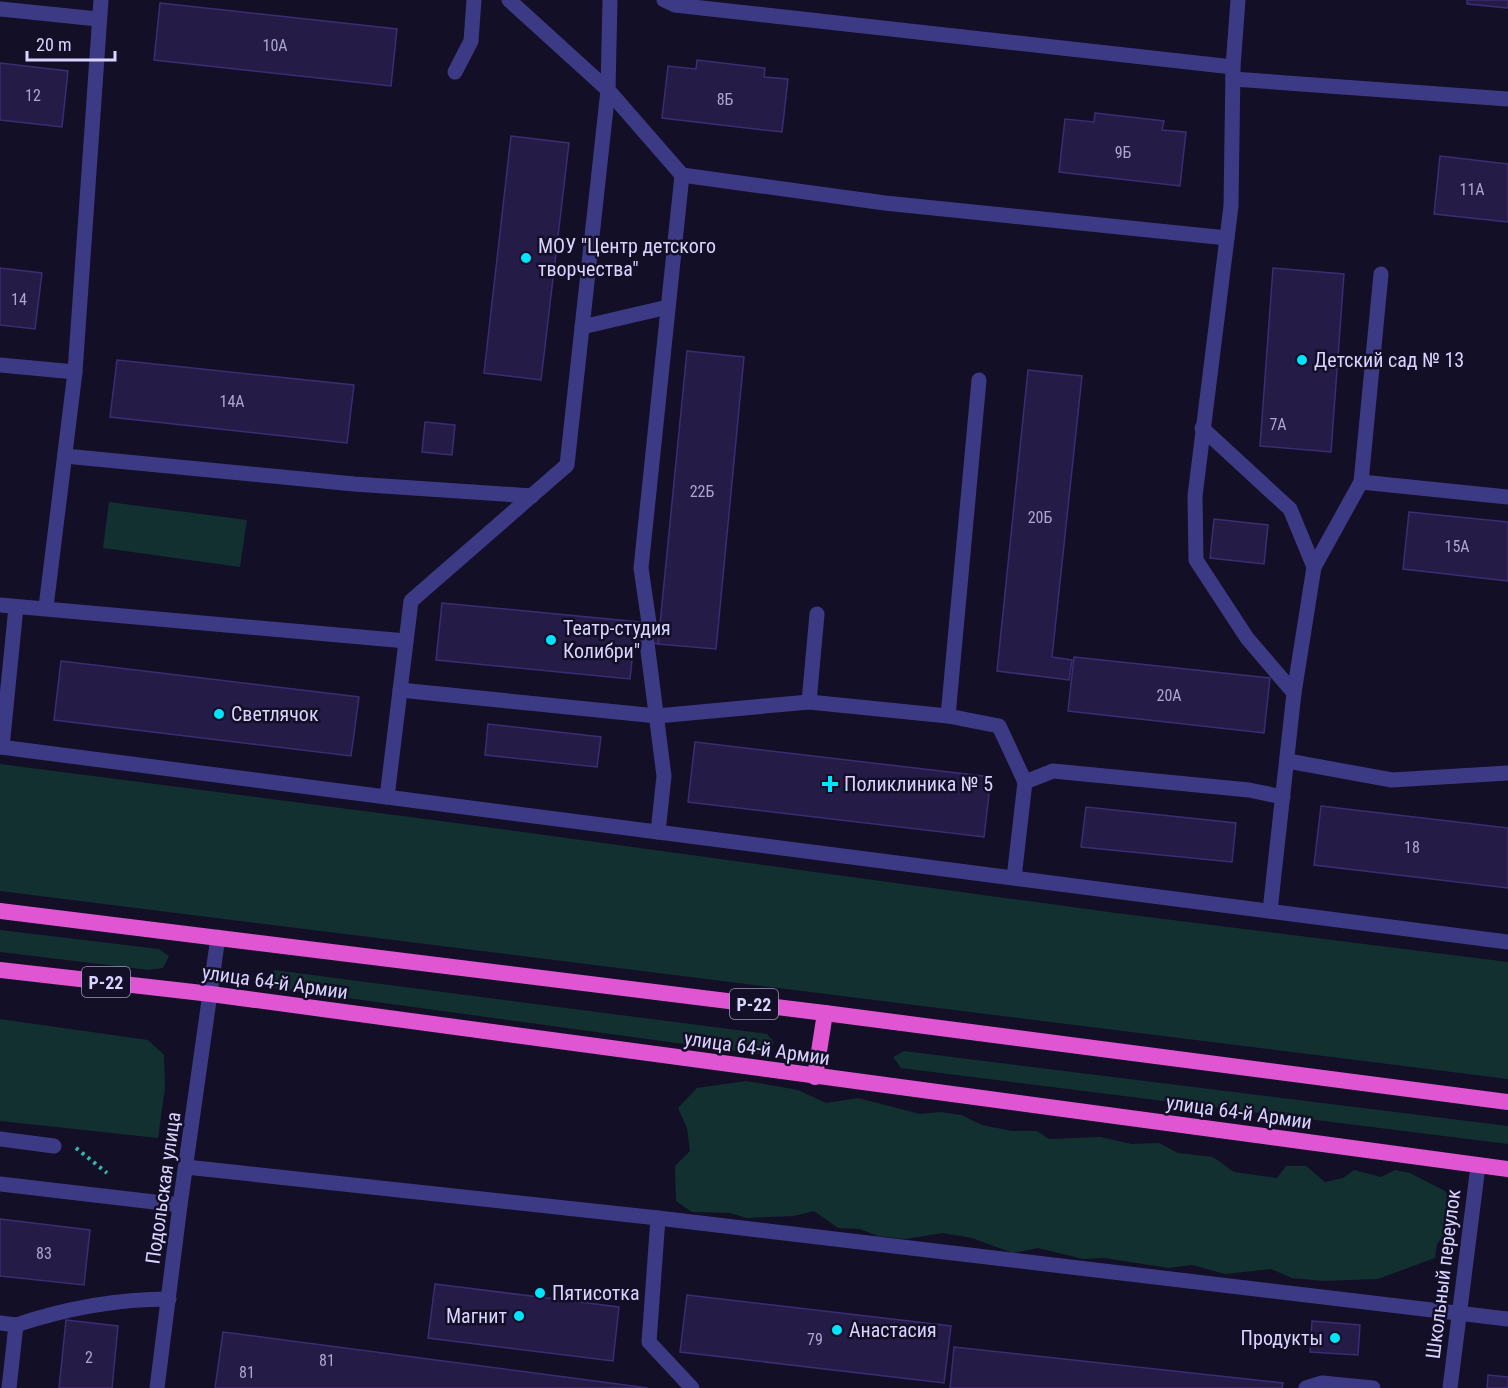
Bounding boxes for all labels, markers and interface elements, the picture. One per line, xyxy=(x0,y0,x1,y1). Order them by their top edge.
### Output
scale bar xyxy=(27,24,116,62)
text: 20 m xyxy=(36,34,71,55)
house number: 10А xyxy=(262,36,288,55)
house number: 12 xyxy=(25,86,41,105)
house number: 8Б xyxy=(717,90,734,109)
house number: 9Б xyxy=(1115,143,1132,162)
house number: 11А xyxy=(1459,180,1485,199)
place label: МОУ "Центр детского творчества" xyxy=(538,234,716,281)
marker: МОУ "Центр детского творчества" xyxy=(519,251,533,265)
house number: 14 xyxy=(11,290,27,309)
place label: Детский сад № 13 xyxy=(1314,348,1464,372)
marker: Детский сад № 13 xyxy=(1295,353,1309,367)
house number: 14А xyxy=(219,392,245,411)
house number: 7А xyxy=(1269,415,1287,434)
house number: 22Б xyxy=(690,482,715,501)
house number: 20Б xyxy=(1028,508,1053,527)
house number: 15А xyxy=(1444,537,1470,556)
place label: Театр-студия Колибри" xyxy=(563,616,671,663)
marker: Театр-студия Колибри" xyxy=(544,633,558,647)
house number: 20А xyxy=(1156,686,1182,705)
place label: Светлячок xyxy=(231,702,319,726)
marker: Светлячок xyxy=(212,707,226,721)
place label: Поликлиника № 5 xyxy=(844,772,993,796)
marker: Поликлиника № 5 xyxy=(821,775,839,793)
house number: 18 xyxy=(1404,838,1420,857)
street label: улица 64-й Армии xyxy=(200,960,350,1004)
road number: Р-22 xyxy=(82,967,130,997)
road number: Р-22 xyxy=(730,989,778,1019)
street label: улица 64-й Армии xyxy=(682,1026,832,1070)
street label: улица 64-й Армии xyxy=(1164,1090,1314,1134)
street label: Подольская улица xyxy=(140,1110,186,1266)
street label: Школьный переулок xyxy=(1421,1188,1465,1360)
house number: 83 xyxy=(36,1244,52,1263)
place label: Пятисотка xyxy=(552,1281,640,1305)
marker: Пятисотка xyxy=(533,1286,547,1300)
place label: Магнит xyxy=(446,1304,507,1328)
marker: Магнит xyxy=(512,1309,526,1323)
place label: Анастасия xyxy=(849,1318,937,1342)
marker: Анастасия xyxy=(830,1323,844,1337)
place label: Продукты xyxy=(1241,1326,1323,1350)
house number: 79 xyxy=(807,1330,823,1349)
marker: Продукты xyxy=(1328,1331,1342,1345)
house number: 2 xyxy=(85,1348,93,1367)
house number: 81 xyxy=(319,1351,335,1370)
house number: 81 xyxy=(239,1363,255,1382)

